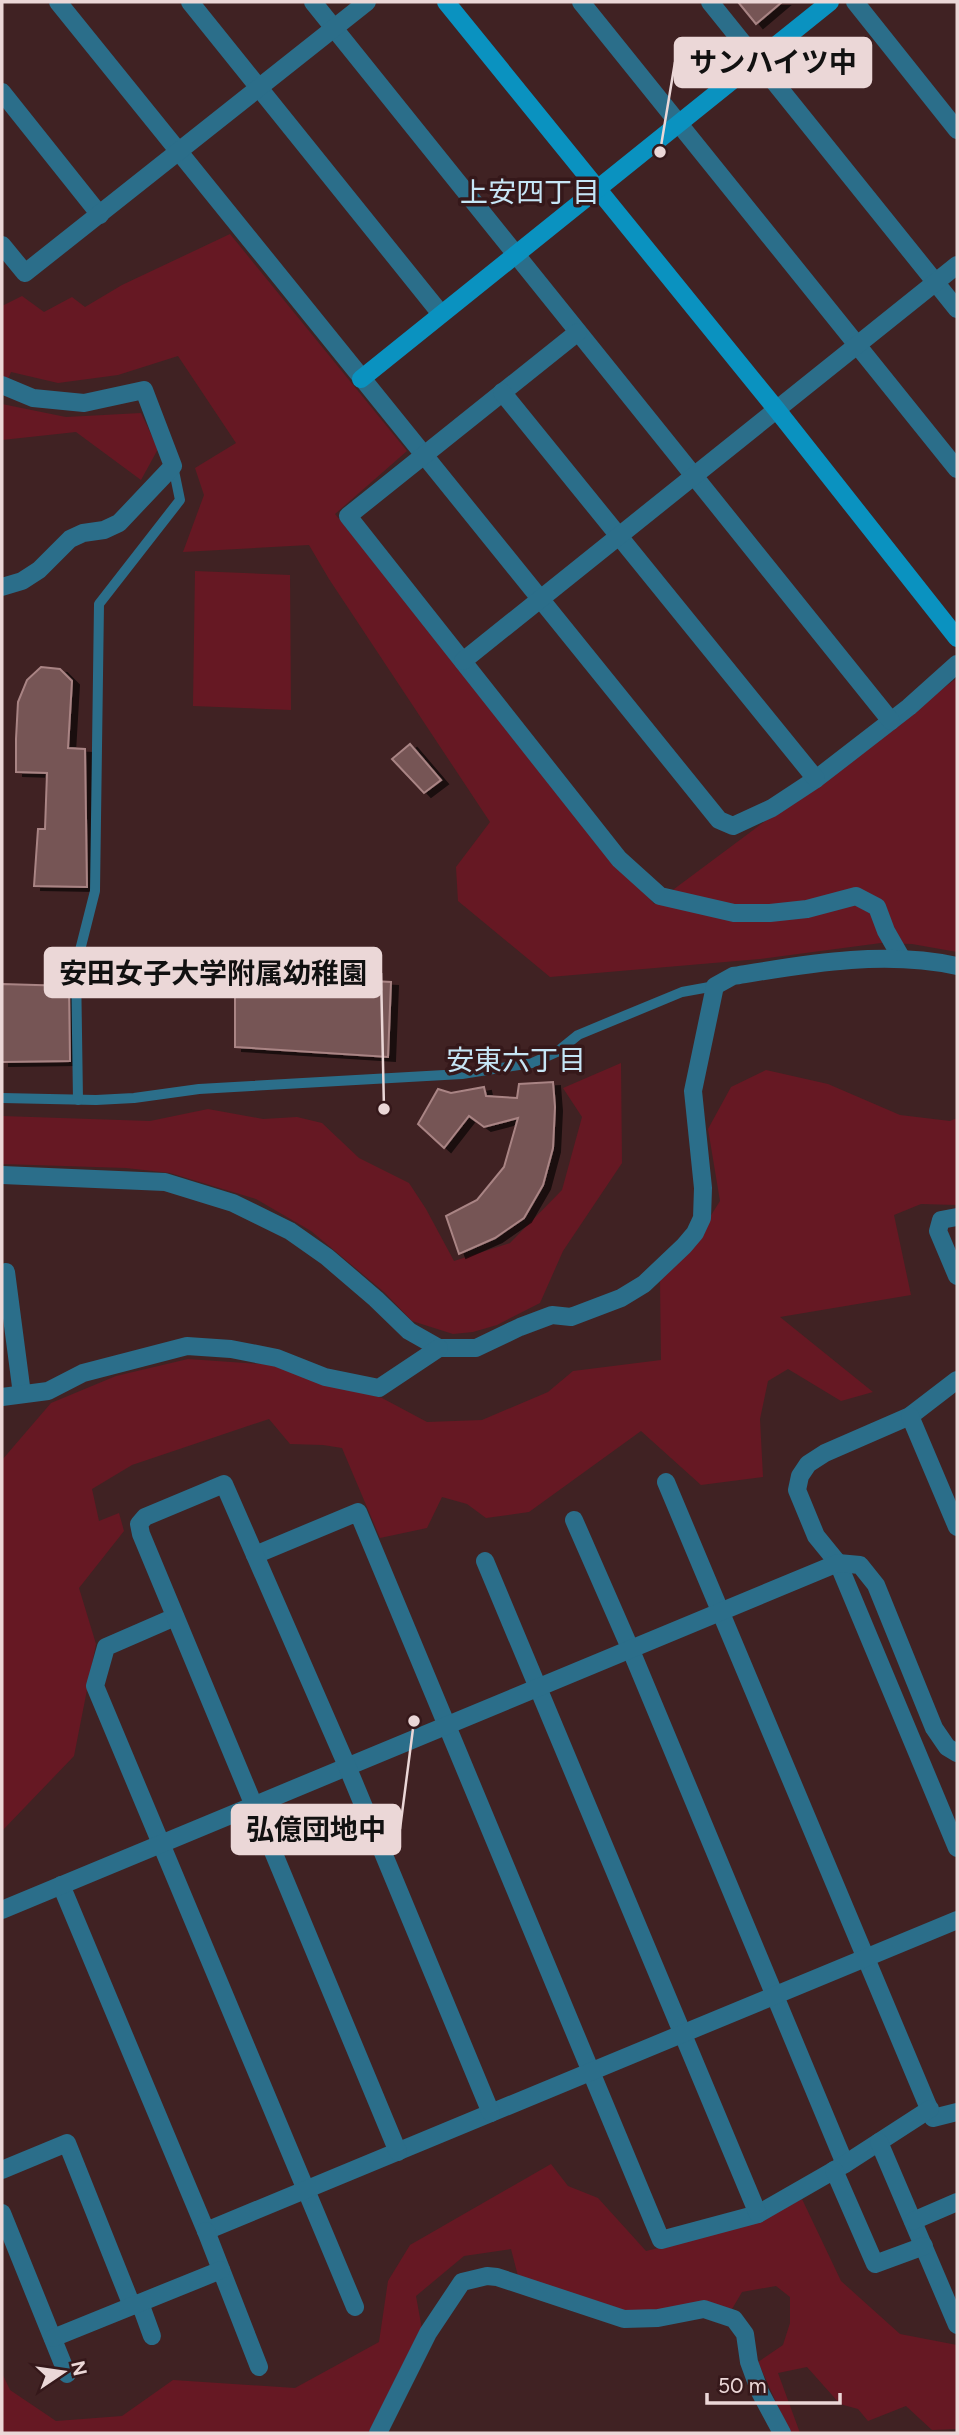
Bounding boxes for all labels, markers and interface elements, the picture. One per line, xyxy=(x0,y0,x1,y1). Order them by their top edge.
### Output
callout: サンハイツ中 xyxy=(675,38,871,87)
text: サンハイツ中 xyxy=(689,45,857,79)
district label: 上安四丁目 xyxy=(460,175,600,209)
callout: 安田女子大学附属幼稚園 xyxy=(45,948,381,997)
text: 安田女子大学附属幼稚園 xyxy=(59,956,367,990)
district label: 安東六丁目 xyxy=(446,1043,586,1077)
callout: 弘億団地中 xyxy=(232,1805,400,1854)
text: 弘億団地中 xyxy=(246,1812,386,1846)
north arrow xyxy=(28,2337,98,2407)
text: N xyxy=(66,2359,92,2378)
scale bar xyxy=(707,2362,840,2406)
text: 50 m xyxy=(718,2373,767,2398)

